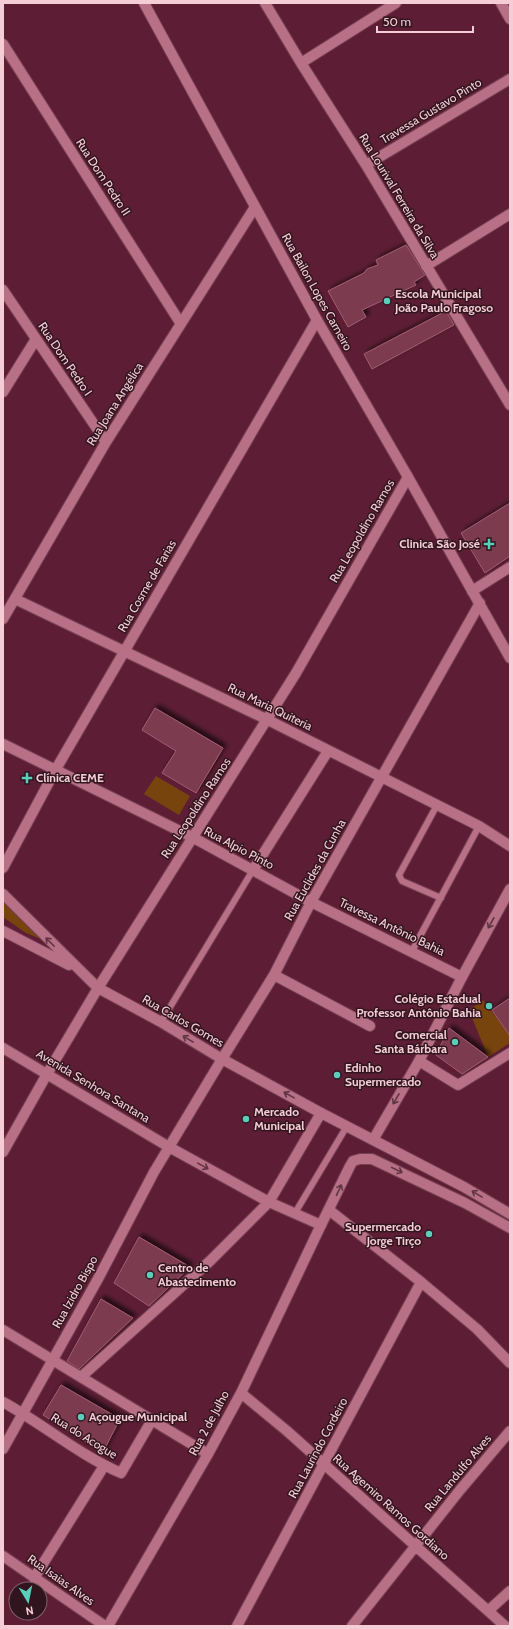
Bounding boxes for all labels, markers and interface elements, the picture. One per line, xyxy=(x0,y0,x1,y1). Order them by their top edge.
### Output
scale bar xyxy=(377,8,473,34)
text: 50 m xyxy=(383,14,411,29)
street label: Travessa Gustavo Pinto xyxy=(377,74,484,147)
street label: Rua Lourival Ferreira da Silva xyxy=(356,131,443,261)
street label: Rua Dom Pedro II xyxy=(73,135,134,218)
street label: Rua Bailon Lopes Carneiro xyxy=(279,231,356,353)
place label: Escola Municipal João Paulo Fragoso xyxy=(394,286,493,315)
marker: Escola Municipal João Paulo Fragoso xyxy=(382,296,392,306)
street label: Rua Dom Pedro I xyxy=(35,319,96,398)
street label: Rua Joana Angélica xyxy=(83,359,146,448)
street label: Rua Leopoldino Ramos xyxy=(326,476,397,585)
place label: Clinica São José xyxy=(399,536,480,551)
street label: Rua Cosme de Farias xyxy=(114,537,179,634)
marker: Clinica São José xyxy=(483,538,495,550)
street label: Rua Maria Quiteria xyxy=(225,680,315,734)
street label: Rua Leopoldino Ramos xyxy=(157,755,234,861)
place label: Clínica CEME xyxy=(36,770,104,785)
marker: Clínica CEME xyxy=(21,772,33,784)
street label: Rua Euclides da Cunha xyxy=(281,816,349,923)
street label: Rua Alpio Pinto xyxy=(202,823,277,872)
street label: Travessa Antônio Bahia xyxy=(337,894,448,959)
one-way arrow xyxy=(487,917,494,929)
one-way arrow xyxy=(46,937,55,947)
street label: Rua Carlos Gomes xyxy=(140,991,227,1050)
place label: Colégio Estadual Professor Antônio Bahia xyxy=(356,991,481,1020)
marker: Colégio Estadual Professor Antônio Bahia xyxy=(484,1001,494,1011)
place label: Comercial Santa Bárbara xyxy=(375,1027,447,1056)
one-way arrow xyxy=(183,1034,194,1043)
marker: Comercial Santa Bárbara xyxy=(450,1037,460,1047)
street label: Avenida Senhora Santana xyxy=(34,1046,153,1126)
place label: Edinho Supermercado xyxy=(345,1060,421,1089)
marker: Edinho Supermercado xyxy=(332,1070,342,1080)
one-way arrow xyxy=(283,1091,295,1099)
one-way arrow xyxy=(392,1093,400,1105)
place label: Mercado Municipal xyxy=(254,1104,304,1133)
marker: Mercado Municipal xyxy=(241,1114,251,1124)
one-way arrow xyxy=(197,1162,209,1170)
one-way arrow xyxy=(390,1167,402,1174)
one-way arrow xyxy=(336,1184,343,1196)
one-way arrow xyxy=(471,1190,483,1198)
place label: Supermercado Jorge Tirço xyxy=(345,1219,421,1248)
marker: Supermercado Jorge Tirço xyxy=(424,1229,434,1239)
street label: Rua Izidro Bispo xyxy=(48,1253,101,1331)
place label: Centro de Abastecimento xyxy=(158,1260,236,1289)
marker: Centro de Abastecimento xyxy=(145,1270,155,1280)
street label: Rua 2 de Julho xyxy=(185,1387,232,1458)
street label: Rua Laurindo Cordeiro xyxy=(285,1394,351,1501)
street label: Rua do Acogue xyxy=(48,1409,120,1462)
place label: Açougue Municipal xyxy=(89,1409,187,1424)
marker: Açougue Municipal xyxy=(76,1412,86,1422)
street label: Rua Landulfo Alves xyxy=(421,1431,494,1514)
street label: Rua Agemiro Ramos Gordiano xyxy=(330,1450,453,1563)
street label: Rua Isaias Alves xyxy=(25,1551,98,1608)
north arrow xyxy=(8,1581,48,1621)
text: N xyxy=(25,1603,35,1618)

